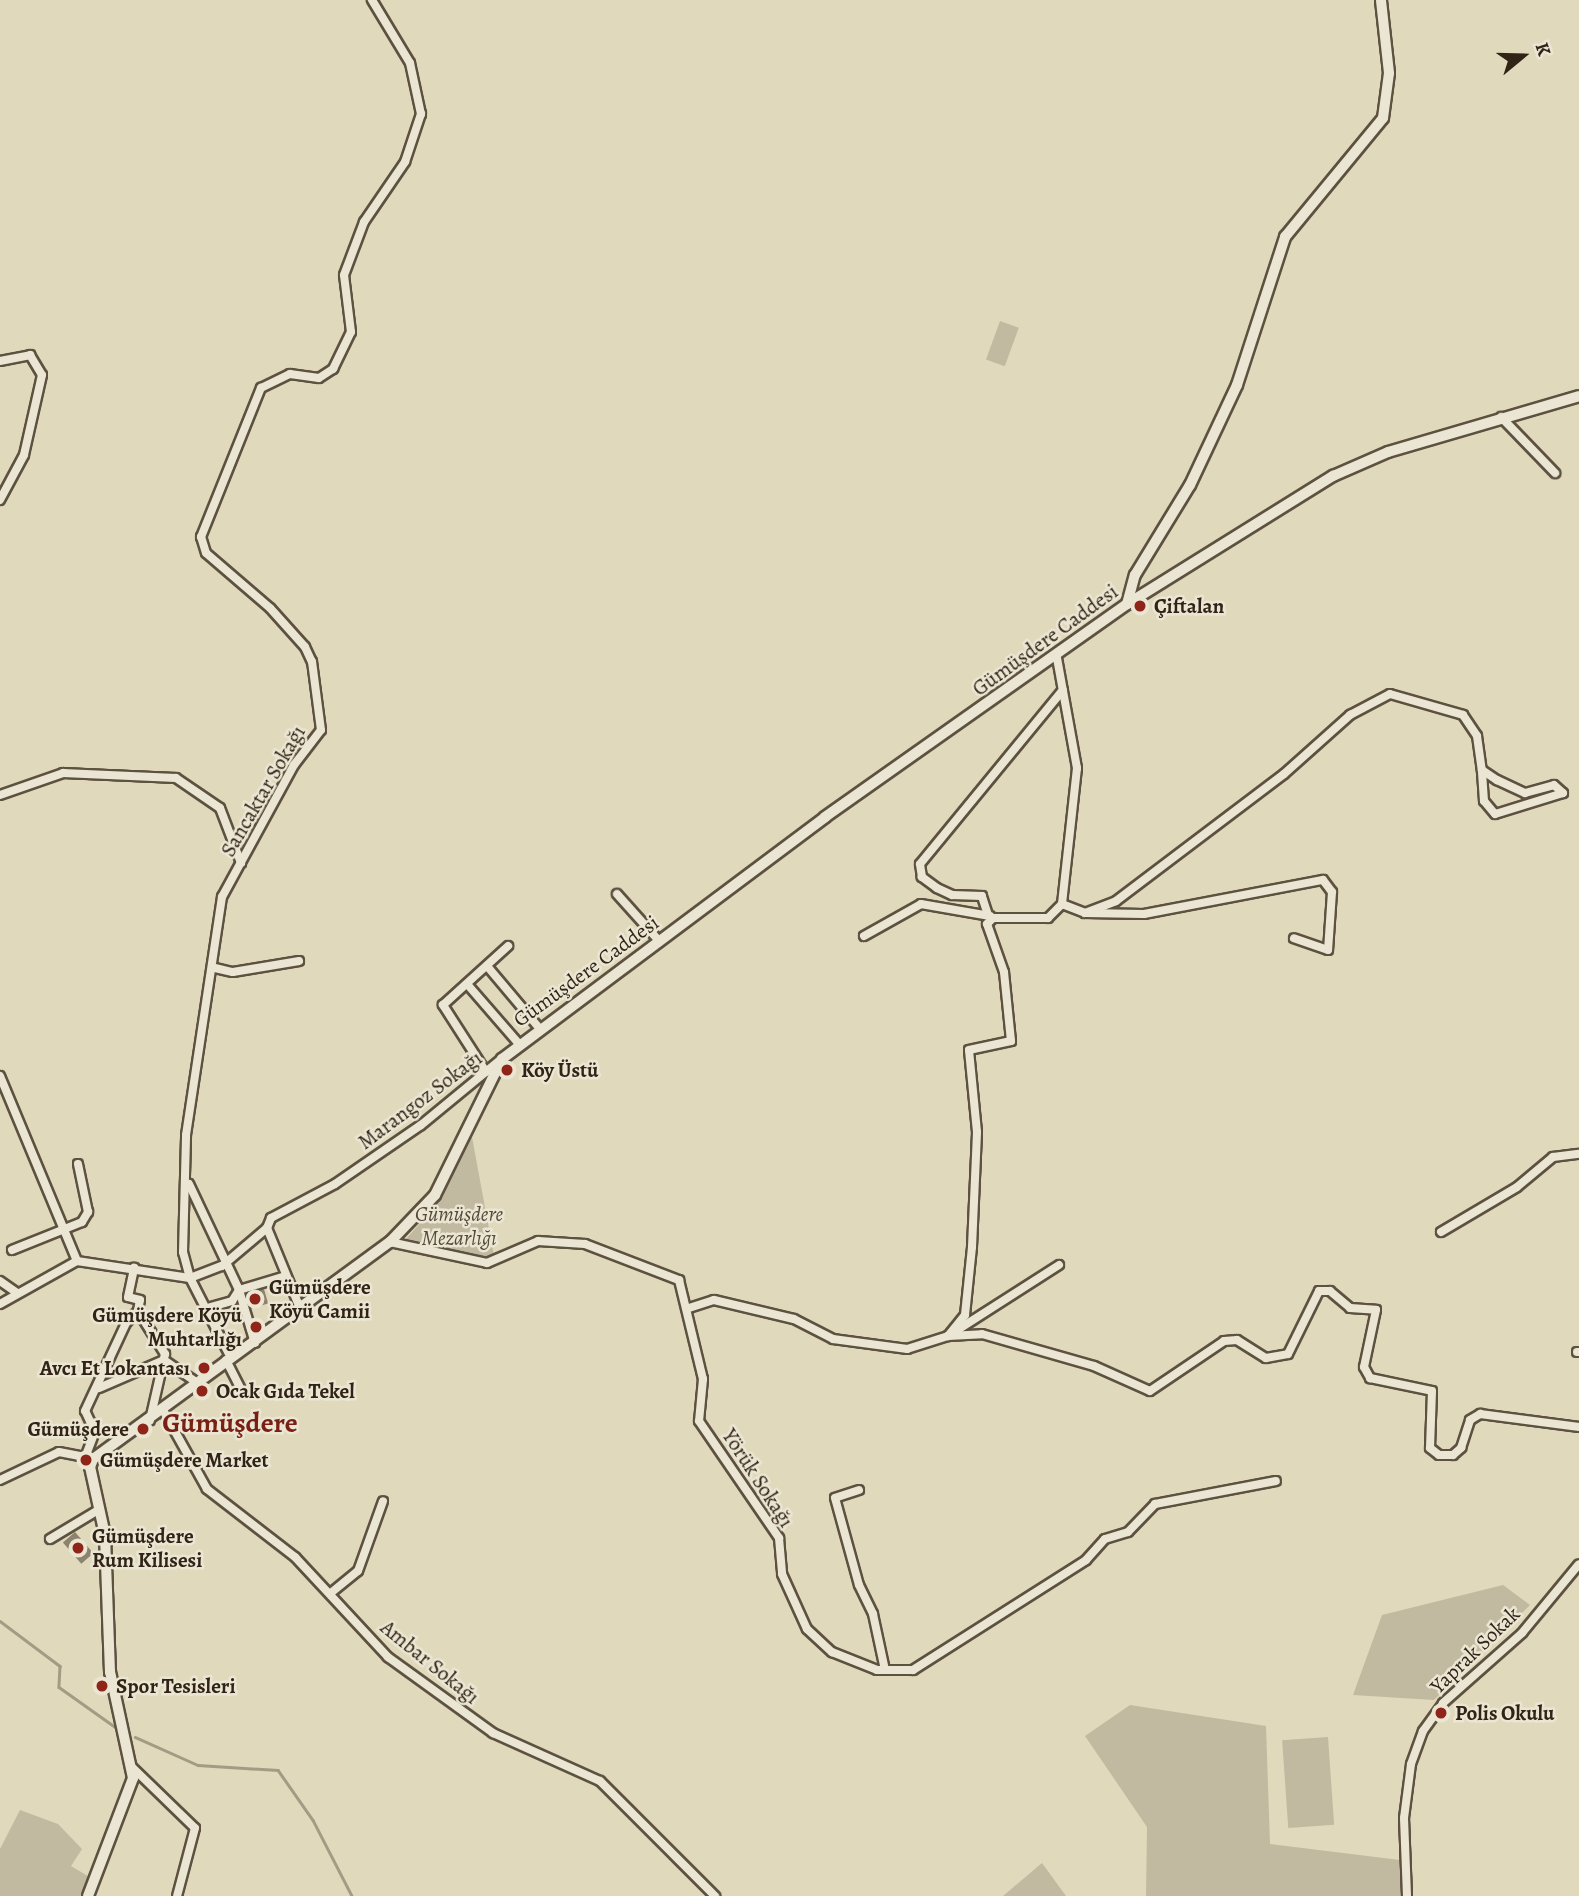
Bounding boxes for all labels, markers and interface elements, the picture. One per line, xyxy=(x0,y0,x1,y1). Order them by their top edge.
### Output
north arrow xyxy=(1488,21,1558,91)
text: K xyxy=(1529,39,1557,59)
street label: Gümüşdere Caddesi xyxy=(967,579,1123,701)
place label: Çiftalan xyxy=(1154,593,1224,619)
marker: Çiftalan xyxy=(1132,598,1148,614)
street label: Sancaktar Sokağı xyxy=(215,721,311,861)
street label: Gümüşdere Caddesi xyxy=(508,910,664,1032)
street label: Marangoz Sokağı xyxy=(353,1045,487,1155)
place label: Köy Üstü xyxy=(521,1057,599,1083)
marker: Köy Üstü xyxy=(499,1062,515,1078)
park label: Gümüşdere Mezarlığı xyxy=(415,1201,503,1251)
place label: Gümüşdere Köyü Camii xyxy=(269,1274,371,1324)
marker: Gümüşdere Köyü Camii xyxy=(247,1291,263,1307)
place label: Gümüşdere Köyü Muhtarlığı xyxy=(92,1302,242,1352)
marker: Gümüşdere Köyü Muhtarlığı xyxy=(248,1319,264,1335)
place label: Avcı Et Lokantası xyxy=(40,1355,190,1381)
marker: Avcı Et Lokantası xyxy=(196,1360,212,1376)
place label: Ocak Gıda Tekel xyxy=(216,1378,355,1404)
marker: Ocak Gıda Tekel xyxy=(194,1383,210,1399)
district label: Gümüşdere xyxy=(162,1406,298,1440)
place label: Gümüşdere xyxy=(27,1416,129,1442)
marker: Gümüşdere xyxy=(135,1421,151,1437)
street label: Yörük Sokağı xyxy=(717,1424,799,1532)
place label: Gümüşdere Market xyxy=(100,1447,268,1473)
marker: Gümüşdere Market xyxy=(78,1452,94,1468)
place label: Gümüşdere Rum Kilisesi xyxy=(92,1523,202,1573)
marker: Gümüşdere Rum Kilisesi xyxy=(70,1540,86,1556)
street label: Yaprak Sokak xyxy=(1425,1601,1525,1699)
street label: Ambar Sokağı xyxy=(376,1615,484,1709)
place label: Spor Tesisleri xyxy=(116,1673,236,1699)
marker: Spor Tesisleri xyxy=(94,1678,110,1694)
place label: Polis Okulu xyxy=(1455,1700,1555,1726)
marker: Polis Okulu xyxy=(1433,1705,1449,1721)

